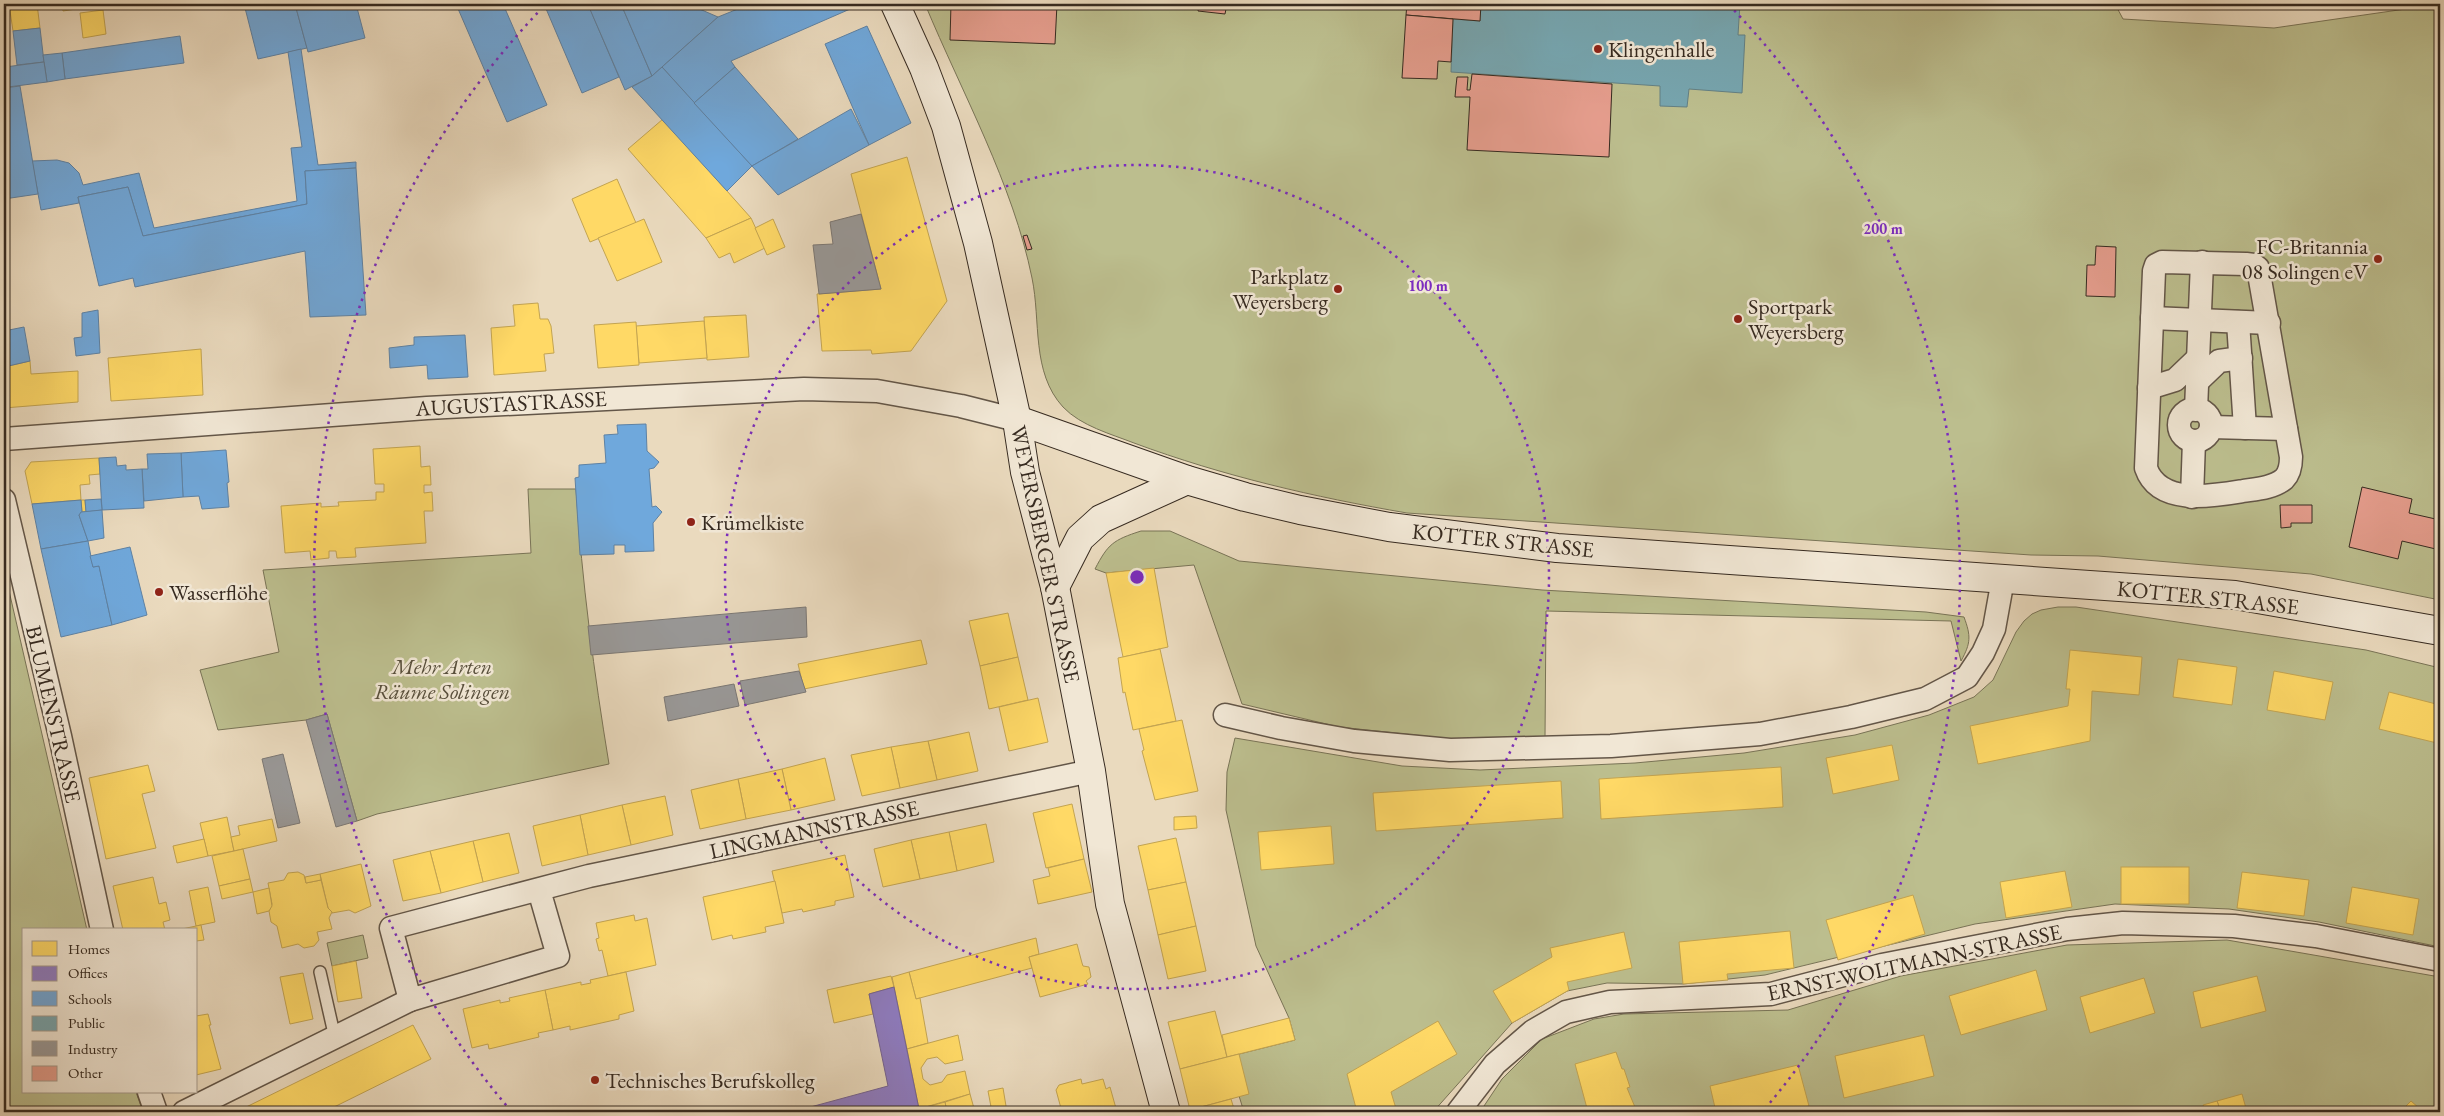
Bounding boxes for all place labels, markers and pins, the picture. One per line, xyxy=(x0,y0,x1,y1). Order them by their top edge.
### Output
place label: Klingenhalle xyxy=(1608,35,1715,64)
marker: Klingenhalle xyxy=(1592,43,1604,55)
place label: FC-Britannia 08 Solingen eV xyxy=(2242,232,2368,286)
marker: FC-Britannia 08 Solingen eV xyxy=(2372,253,2384,265)
place label: Parkplatz Weyersberg xyxy=(1233,262,1329,316)
marker: Parkplatz Weyersberg xyxy=(1332,283,1344,295)
place label: Sportpark Weyersberg xyxy=(1748,292,1844,346)
marker: Sportpark Weyersberg xyxy=(1732,313,1744,325)
place label: Krümelkiste xyxy=(701,508,805,537)
marker: Krümelkiste xyxy=(685,516,697,528)
centre of rings xyxy=(1128,568,1146,586)
place label: Wasserflöhe xyxy=(169,578,268,607)
marker: Wasserflöhe xyxy=(153,586,165,598)
place label: Technisches Berufskolleg xyxy=(605,1066,815,1095)
marker: Technisches Berufskolleg xyxy=(589,1074,601,1086)

